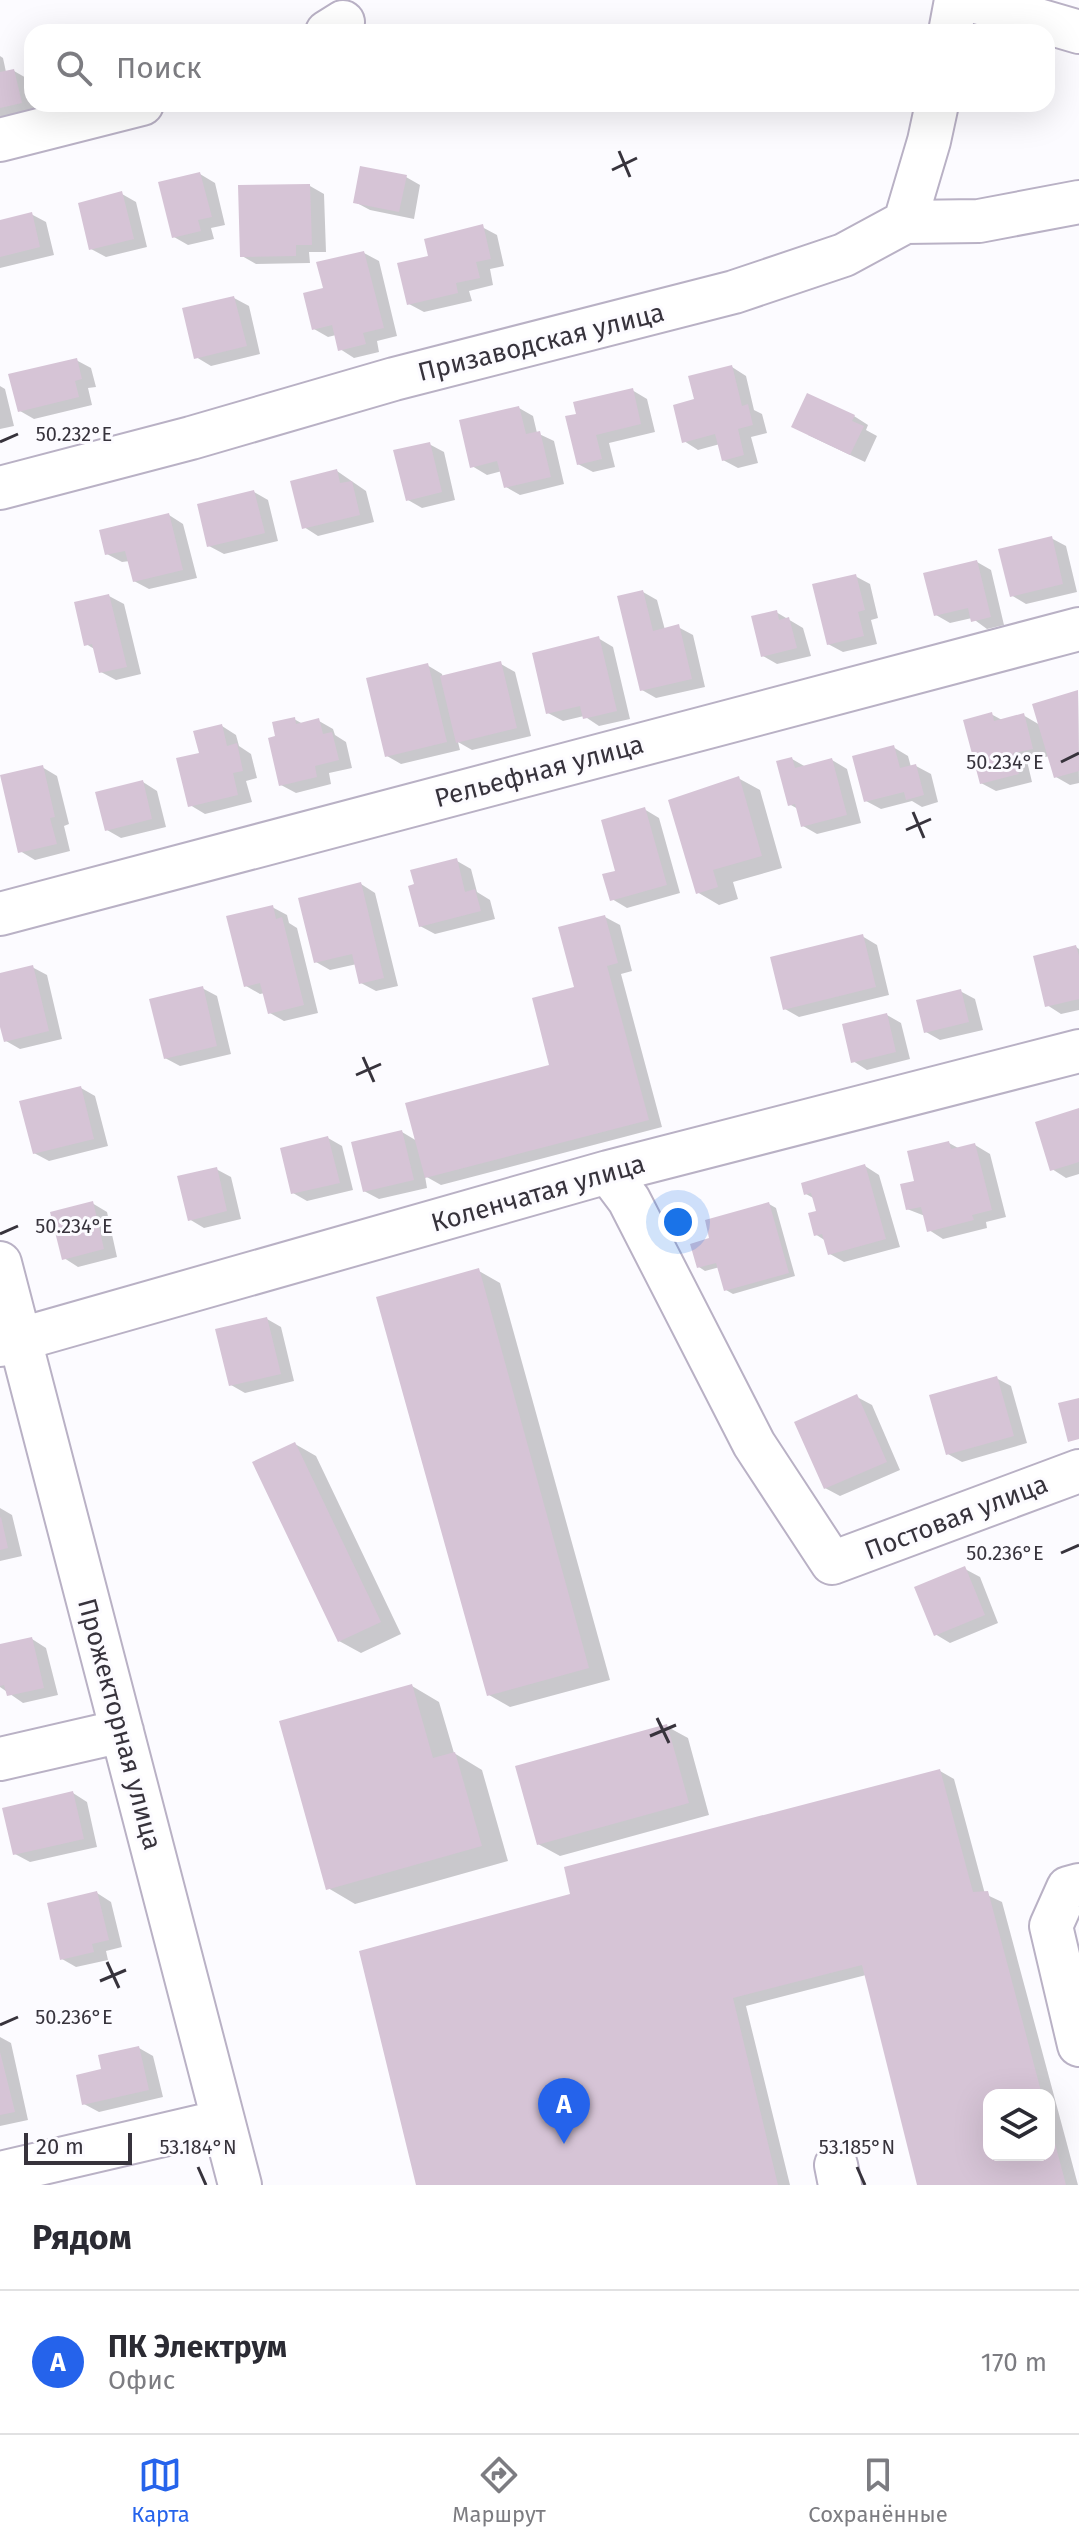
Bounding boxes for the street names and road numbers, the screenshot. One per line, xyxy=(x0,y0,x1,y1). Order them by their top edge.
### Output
street label: Призаводская улица xyxy=(415,297,667,388)
street label: Рельефная улица xyxy=(431,729,647,814)
street label: Коленчатая улица xyxy=(428,1148,649,1239)
street label: Постовая улица xyxy=(860,1468,1052,1567)
street label: Прожекторная улица xyxy=(71,1595,168,1853)

